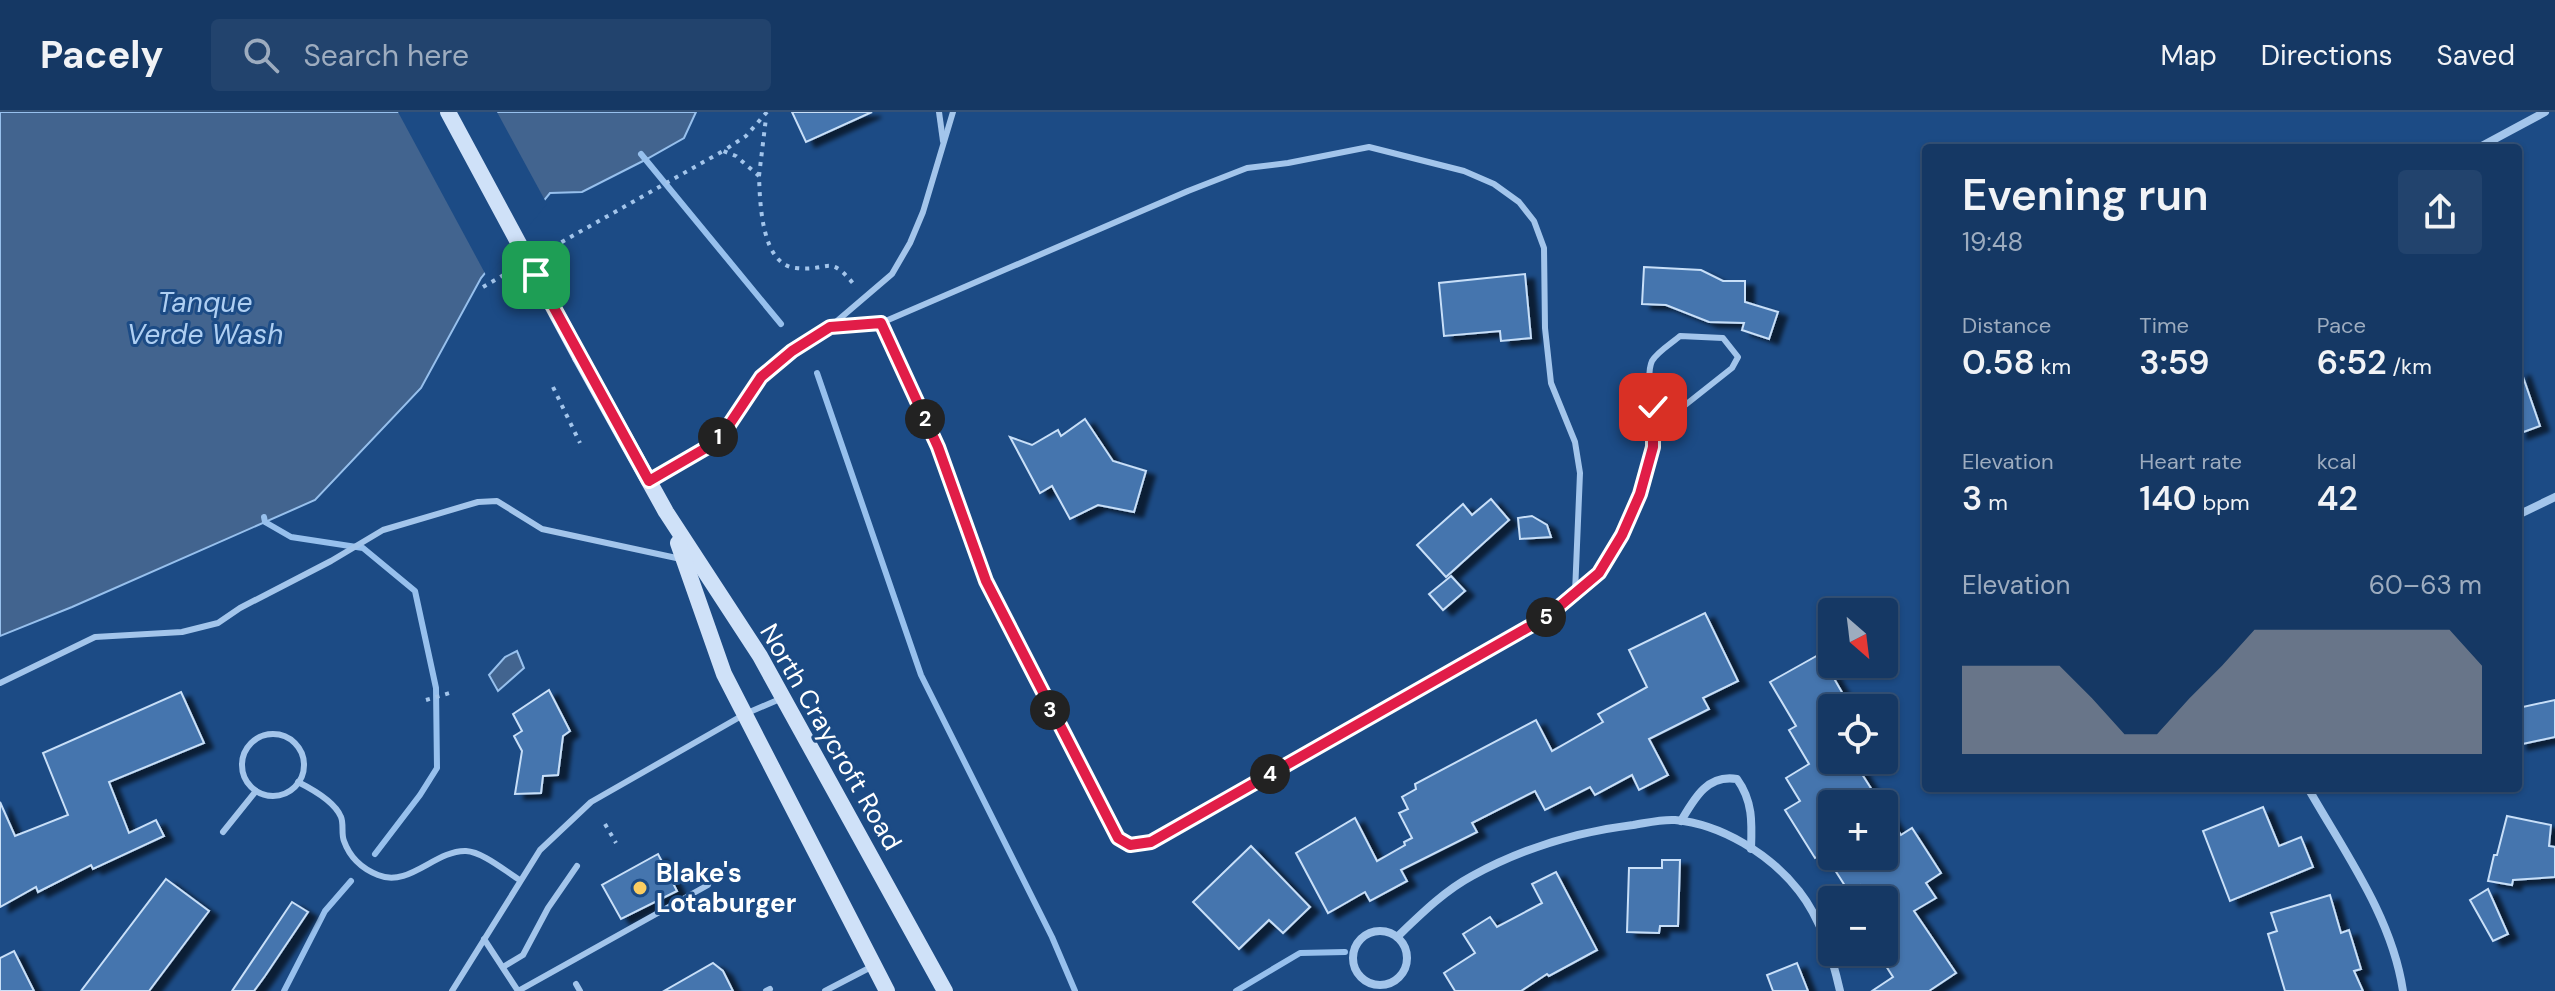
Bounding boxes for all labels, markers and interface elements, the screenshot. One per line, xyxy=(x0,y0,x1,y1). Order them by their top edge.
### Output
search box xyxy=(211,19,771,91)
text: Pacely xyxy=(40,30,163,80)
icon: search xyxy=(239,33,283,77)
text: Search here xyxy=(303,36,469,75)
text: Map xyxy=(2160,37,2217,74)
text: Directions xyxy=(2261,37,2393,74)
text: Saved xyxy=(2437,37,2515,74)
text: Evening run xyxy=(1962,166,2209,224)
button: share xyxy=(2398,170,2482,254)
text: 19:48 xyxy=(1962,225,2023,259)
pin xyxy=(502,241,570,309)
icon: arrive xyxy=(514,253,558,297)
water label: Tanque Verde Wash xyxy=(127,284,283,353)
text: Distance xyxy=(1962,311,2051,340)
text: Time xyxy=(2139,311,2189,340)
text: Pace xyxy=(2317,311,2366,340)
text: 0.58 xyxy=(1962,340,2035,385)
text: 3:59 xyxy=(2139,340,2210,385)
text: 6:52 xyxy=(2317,340,2387,385)
text: km xyxy=(2035,352,2071,381)
text: /km xyxy=(2387,352,2432,381)
pin xyxy=(1619,373,1687,441)
icon: check xyxy=(1631,385,1675,429)
pin: 2 xyxy=(905,399,945,439)
text: 2 xyxy=(919,404,931,433)
pin: 1 xyxy=(698,417,738,457)
text: 1 xyxy=(714,422,722,451)
text: Elevation xyxy=(1962,447,2054,476)
text: Heart rate xyxy=(2139,447,2242,476)
text: kcal xyxy=(2317,447,2356,476)
text: 3 xyxy=(1962,476,1982,521)
text: 140 xyxy=(2139,476,2197,521)
text: 42 xyxy=(2317,476,2358,521)
text: m xyxy=(1982,488,2008,517)
text: bpm xyxy=(2197,488,2250,517)
text: Elevation xyxy=(1962,568,2070,602)
text: 60–63 m xyxy=(2369,568,2482,602)
pin: 5 xyxy=(1526,597,1566,637)
north arrow xyxy=(1818,598,1898,678)
map controls xyxy=(1818,598,1898,966)
text: 5 xyxy=(1539,602,1553,631)
street label: North Craycroft Road xyxy=(752,618,910,856)
pin: 3 xyxy=(1030,690,1070,730)
button: locate xyxy=(1818,694,1898,774)
text: 3 xyxy=(1043,695,1057,724)
pin: 4 xyxy=(1250,754,1290,794)
text: 4 xyxy=(1263,759,1277,788)
button: + xyxy=(1818,790,1898,870)
place label: Blake's Lotaburger xyxy=(656,856,797,920)
marker: Blake's Lotaburger xyxy=(631,879,649,897)
button: − xyxy=(1818,886,1898,966)

